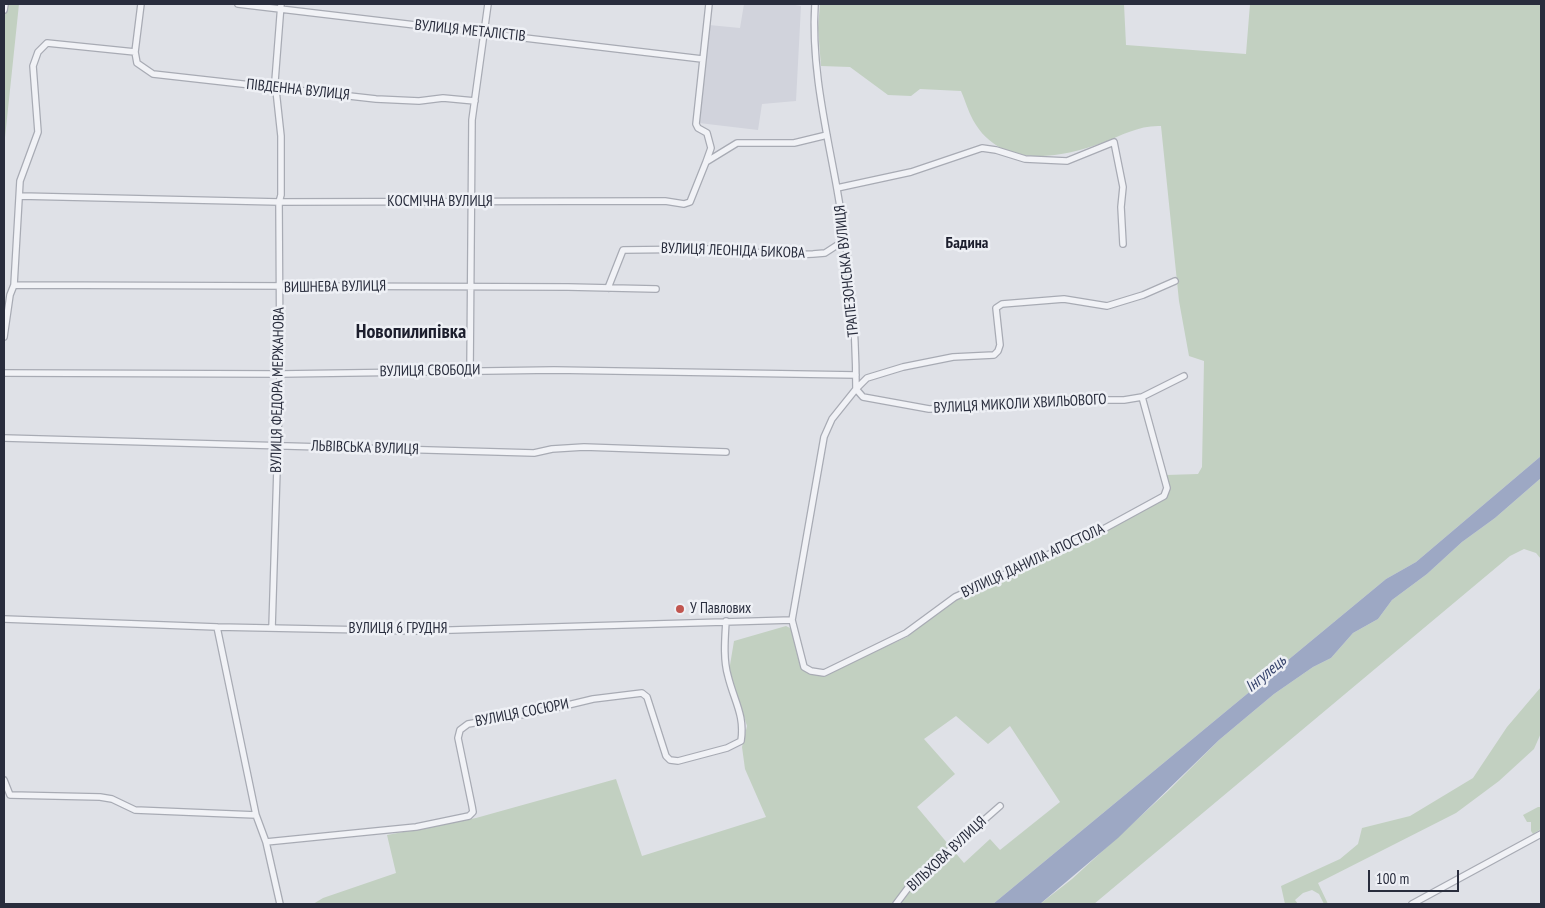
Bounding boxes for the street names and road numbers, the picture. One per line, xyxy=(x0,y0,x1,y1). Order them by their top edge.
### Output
street label: ВУЛИЦЯ МЕТАЛІСТІВ xyxy=(414,16,526,46)
street label: ПІВДЕННА ВУЛИЦЯ xyxy=(245,76,351,104)
street label: КОСМІЧНА ВУЛИЦЯ xyxy=(387,193,493,211)
street label: ТРАПЕЗОНСЬКА ВУЛИЦЯ xyxy=(831,204,863,338)
street label: ВУЛИЦЯ ЛЕОНІДА БИКОВА xyxy=(661,239,805,263)
street label: ВИШНЕВА ВУЛИЦЯ xyxy=(284,277,386,297)
street label: ВУЛИЦЯ ФЕДОРА МЕРЖАНОВА xyxy=(268,307,288,473)
street label: ВУЛИЦЯ СВОБОДИ xyxy=(380,361,480,381)
street label: ВУЛИЦЯ МИКОЛИ ХВИЛЬОВОГО xyxy=(933,390,1107,418)
street label: ЛЬВІВСЬКА ВУЛИЦЯ xyxy=(311,437,419,459)
street label: ВУЛИЦЯ ДАНИЛА АПОСТОЛА xyxy=(959,520,1107,602)
street label: ВУЛИЦЯ 6 ГРУДНЯ xyxy=(349,620,447,638)
street label: ВУЛИЦЯ СОСЮРИ xyxy=(474,695,570,731)
street label: ВІЛЬХОВА ВУЛИЦЯ xyxy=(904,813,990,895)

